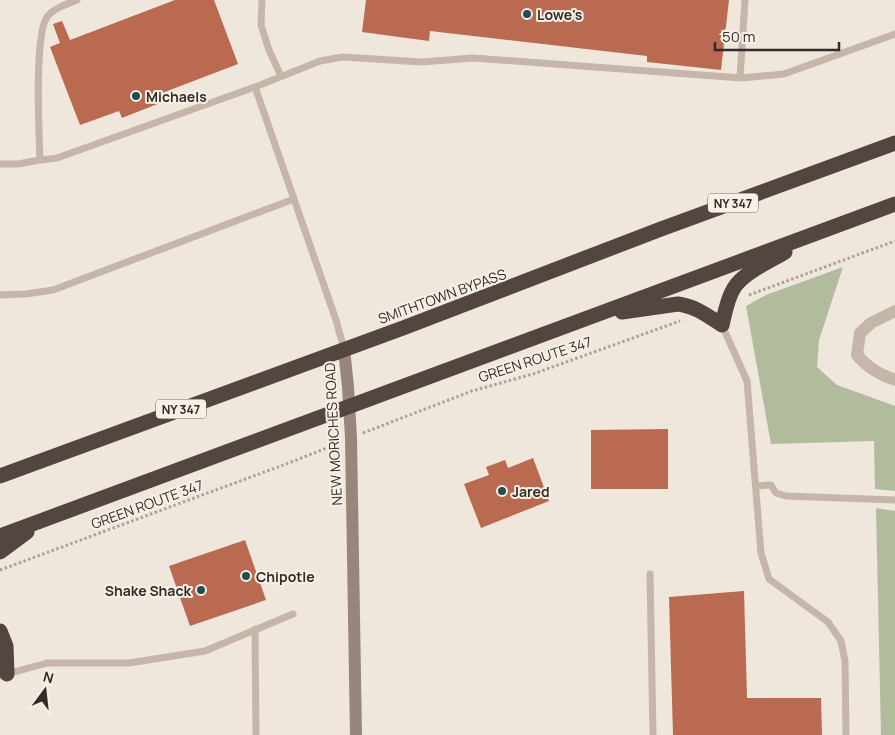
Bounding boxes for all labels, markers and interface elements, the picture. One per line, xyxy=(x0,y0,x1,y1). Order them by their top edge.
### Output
place label: Lowe's xyxy=(537,5,583,24)
marker: Lowe's xyxy=(521,8,533,20)
scale bar xyxy=(715,20,839,52)
text: 50 m xyxy=(722,26,756,47)
place label: Michaels xyxy=(146,87,207,106)
marker: Michaels xyxy=(130,90,142,102)
road number: NY 347 xyxy=(708,194,758,212)
street label: SMITHTOWN BYPASS xyxy=(375,264,509,328)
street label: GREEN ROUTE 347 xyxy=(476,332,594,386)
street label: NEW MORICHES ROAD xyxy=(320,362,346,506)
road number: NY 347 xyxy=(156,399,206,418)
street label: GREEN ROUTE 347 xyxy=(88,475,206,533)
place label: Jared xyxy=(512,482,550,501)
marker: Jared xyxy=(496,485,508,497)
place label: Chipotle xyxy=(256,567,315,586)
marker: Chipotle xyxy=(240,570,252,582)
place label: Shake Shack xyxy=(105,581,191,600)
marker: Shake Shack xyxy=(195,584,207,596)
north arrow xyxy=(20,665,70,715)
text: N xyxy=(41,666,56,687)

